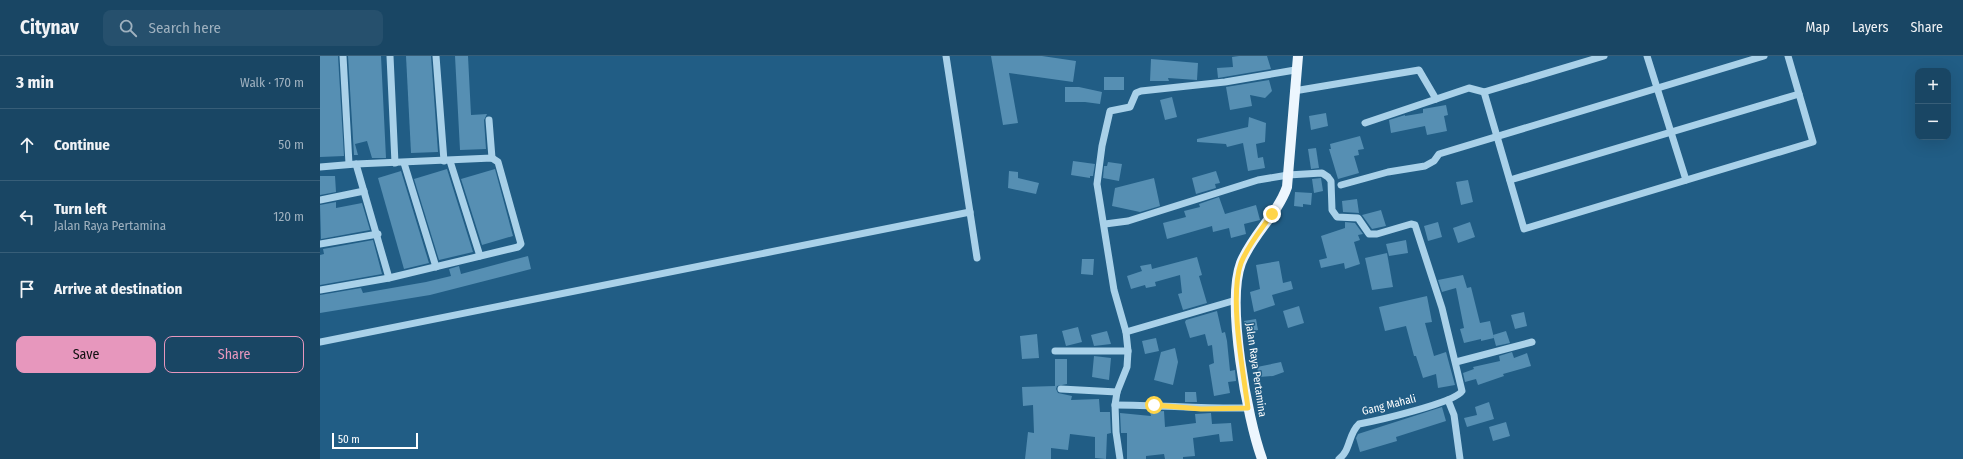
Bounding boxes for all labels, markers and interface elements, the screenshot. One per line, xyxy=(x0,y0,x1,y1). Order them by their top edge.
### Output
search box xyxy=(103,10,383,46)
text: Citynav xyxy=(20,16,79,39)
icon: search xyxy=(117,17,139,39)
text: Search here xyxy=(149,19,221,37)
text: Map xyxy=(1806,19,1830,36)
text: Layers xyxy=(1852,19,1888,36)
text: Share xyxy=(1910,19,1943,36)
map controls xyxy=(1915,68,1951,140)
button: + xyxy=(1915,68,1951,104)
text: 3 min xyxy=(16,72,54,93)
text: Walk · 170 m xyxy=(240,75,304,90)
button: − xyxy=(1915,104,1951,140)
icon: ahead xyxy=(16,134,38,156)
text: Continue xyxy=(54,136,110,154)
text: 50 m xyxy=(278,137,304,152)
text: Turn left xyxy=(54,200,107,218)
route end xyxy=(1263,205,1281,223)
icon: left xyxy=(16,206,38,228)
text: 120 m xyxy=(273,209,304,224)
text: Jalan Raya Pertamina xyxy=(54,218,166,233)
icon: arrive xyxy=(16,278,38,300)
text: Arrive at destination xyxy=(54,280,182,298)
street label: Jalan Raya Pertamina xyxy=(1243,322,1269,418)
button: Save xyxy=(16,336,156,373)
button: Share xyxy=(164,336,304,373)
street label: Gang Mahali xyxy=(1361,392,1418,418)
route start xyxy=(1145,396,1163,414)
scale bar xyxy=(332,431,418,450)
text: 50 m xyxy=(338,433,360,446)

